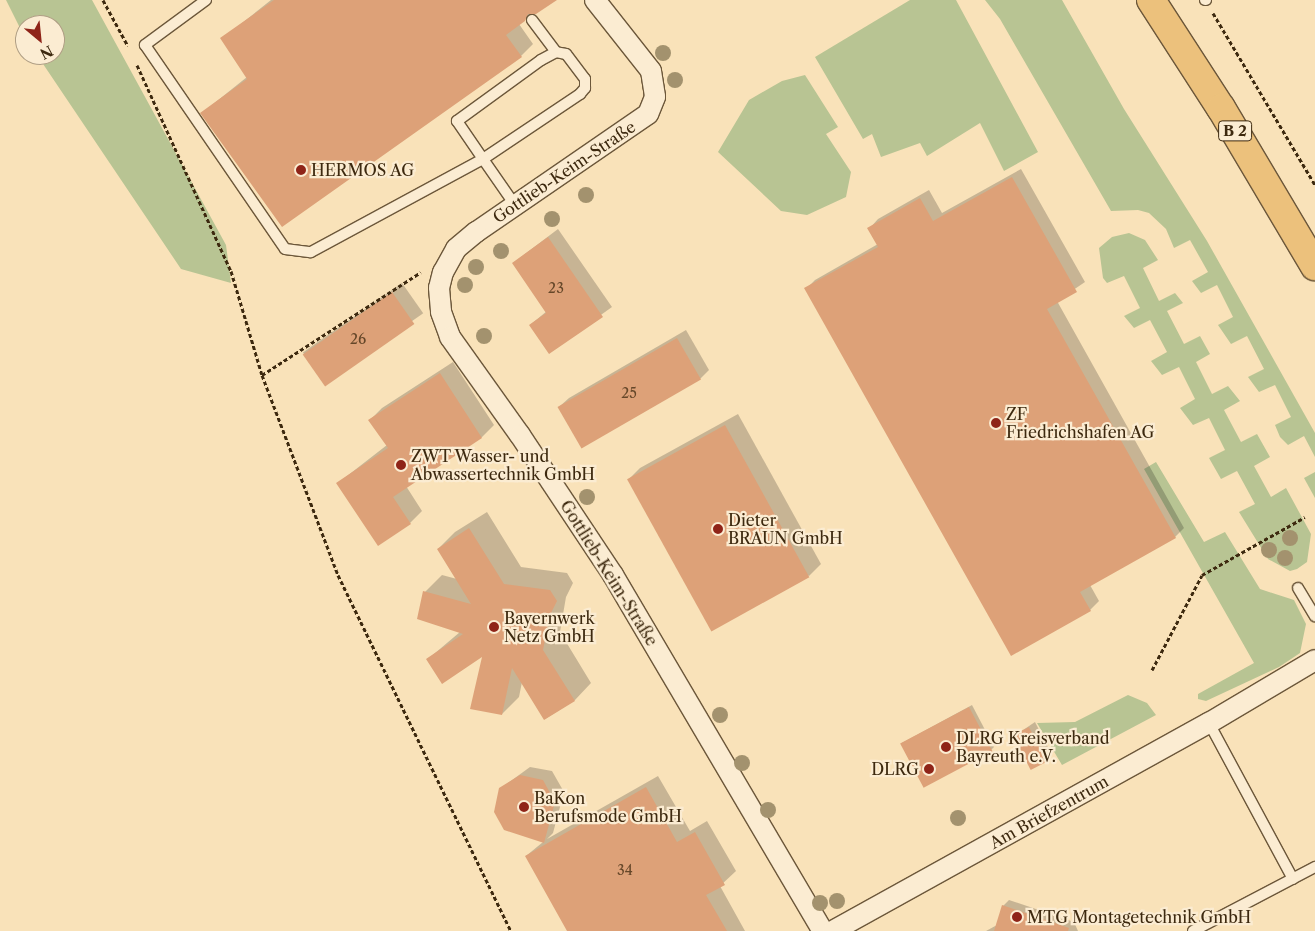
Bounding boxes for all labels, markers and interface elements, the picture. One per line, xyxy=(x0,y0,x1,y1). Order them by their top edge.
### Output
north arrow xyxy=(15,15,65,65)
text: N xyxy=(37,42,56,63)
street label: Gottlieb-Keim-Straße xyxy=(489,117,639,227)
road number: B 2 xyxy=(1218,118,1252,144)
place label: HERMOS AG xyxy=(311,160,415,180)
marker: HERMOS AG xyxy=(295,164,307,176)
house number: 23 xyxy=(548,280,564,296)
house number: 26 xyxy=(350,331,366,347)
house number: 25 xyxy=(621,385,637,401)
place label: ZF Friedrichshafen AG xyxy=(1006,404,1155,442)
marker: ZF Friedrichshafen AG xyxy=(990,417,1002,429)
place label: ZWT Wasser- und Abwassertechnik GmbH xyxy=(411,446,595,484)
marker: ZWT Wasser- und Abwassertechnik GmbH xyxy=(395,459,407,471)
street label: Gottlieb-Keim-Straße xyxy=(556,497,662,649)
place label: Dieter BRAUN GmbH xyxy=(728,510,843,548)
marker: Dieter BRAUN GmbH xyxy=(712,523,724,535)
place label: Bayernwerk Netz GmbH xyxy=(504,608,595,646)
marker: Bayernwerk Netz GmbH xyxy=(488,621,500,633)
place label: DLRG Kreisverband Bayreuth e.V. xyxy=(956,728,1109,766)
marker: DLRG Kreisverband Bayreuth e.V. xyxy=(940,741,952,753)
place label: DLRG xyxy=(871,759,919,779)
marker: DLRG xyxy=(923,763,935,775)
street label: Am Briefzentrum xyxy=(986,771,1112,853)
place label: BaKon Berufsmode GmbH xyxy=(534,788,682,826)
marker: BaKon Berufsmode GmbH xyxy=(518,801,530,813)
house number: 34 xyxy=(617,862,633,878)
place label: MTG Montagetechnik GmbH xyxy=(1027,907,1252,927)
marker: MTG Montagetechnik GmbH xyxy=(1011,911,1023,923)

